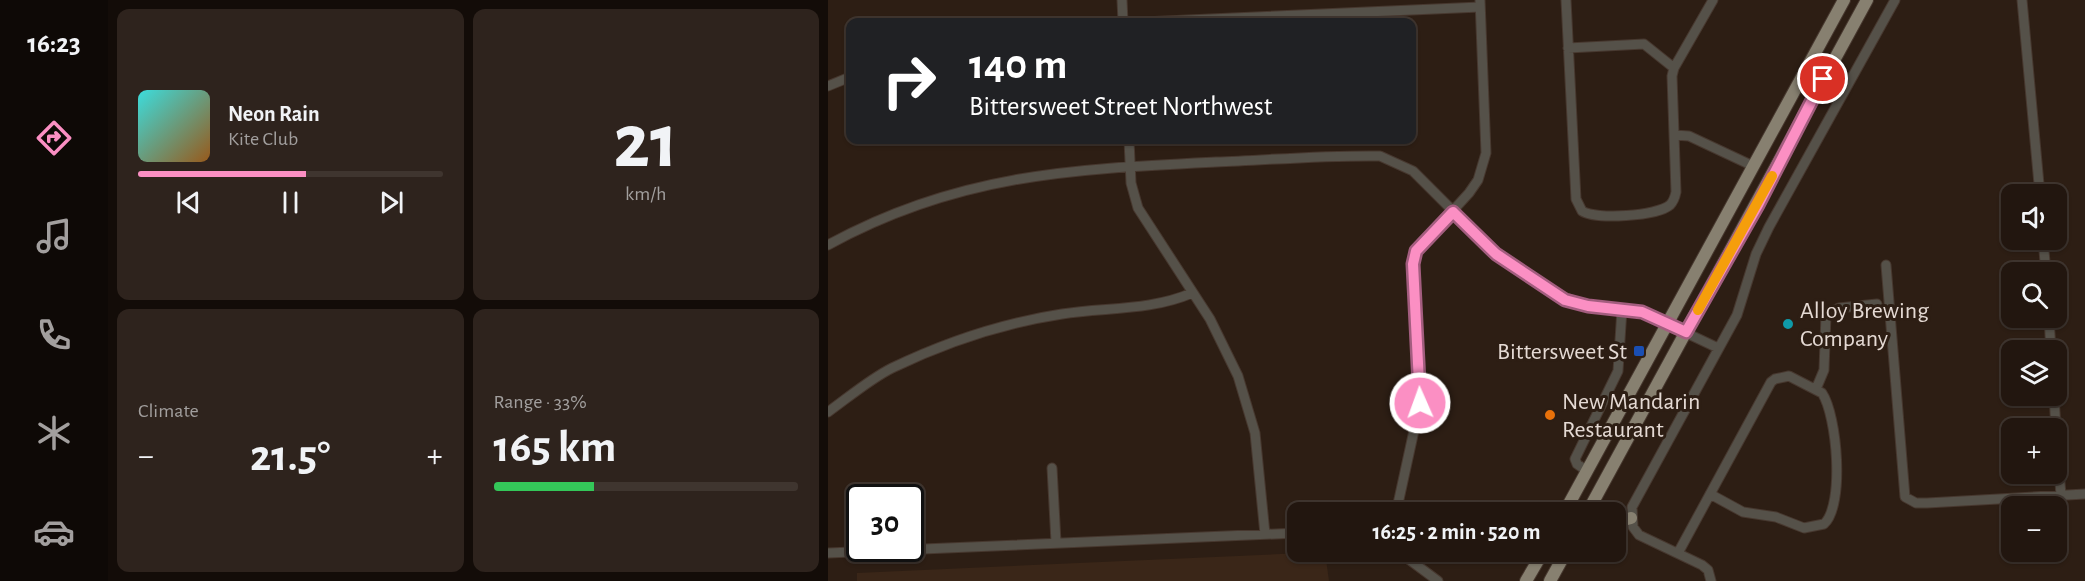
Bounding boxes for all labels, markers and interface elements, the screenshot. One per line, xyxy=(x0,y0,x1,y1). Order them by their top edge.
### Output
text: 16:23 xyxy=(27,30,81,57)
icon: right xyxy=(870,42,948,120)
text: 140 m xyxy=(969,44,1067,86)
pin xyxy=(1797,53,1848,104)
icon: arrive xyxy=(1806,62,1839,95)
text: Bittersweet Street Northwest xyxy=(969,93,1272,120)
text: Neon Rain xyxy=(228,103,320,125)
text: 21 xyxy=(613,104,678,182)
icon: directions xyxy=(33,117,75,159)
text: Kite Club xyxy=(228,129,298,149)
text: km/h xyxy=(625,184,666,204)
map controls xyxy=(2001,184,2067,562)
button: sound xyxy=(2001,184,2067,250)
icon: previous xyxy=(172,186,205,219)
icon: pause xyxy=(274,186,307,219)
icon: next xyxy=(375,186,408,219)
icon: music xyxy=(33,215,75,257)
button: search xyxy=(2001,262,2067,328)
place label: Alloy Brewing Company xyxy=(1800,299,1929,351)
icon: phone xyxy=(33,314,75,356)
marker: Alloy Brewing Company xyxy=(1781,317,1795,331)
place label: Bittersweet St xyxy=(1497,340,1627,364)
button: layers xyxy=(2001,340,2067,406)
marker: Bittersweet St xyxy=(1632,344,1646,358)
position arrow xyxy=(1388,371,1452,435)
place label: New Mandarin Restaurant xyxy=(1562,390,1700,442)
text: Range · 33% xyxy=(494,392,587,412)
text: Climate xyxy=(138,401,199,421)
marker: New Mandarin Restaurant xyxy=(1543,408,1557,422)
icon: climate xyxy=(33,412,75,454)
button: + xyxy=(2001,418,2067,484)
text: 165 km xyxy=(494,425,616,470)
text: 21.5° xyxy=(250,434,330,479)
text: − xyxy=(138,440,154,473)
text: + xyxy=(427,440,442,473)
speed limit sign: 30 xyxy=(846,484,924,562)
button: − xyxy=(2001,496,2067,562)
icon: car xyxy=(33,511,75,553)
text: 16:25 · 2 min · 520 m xyxy=(1372,521,1541,543)

